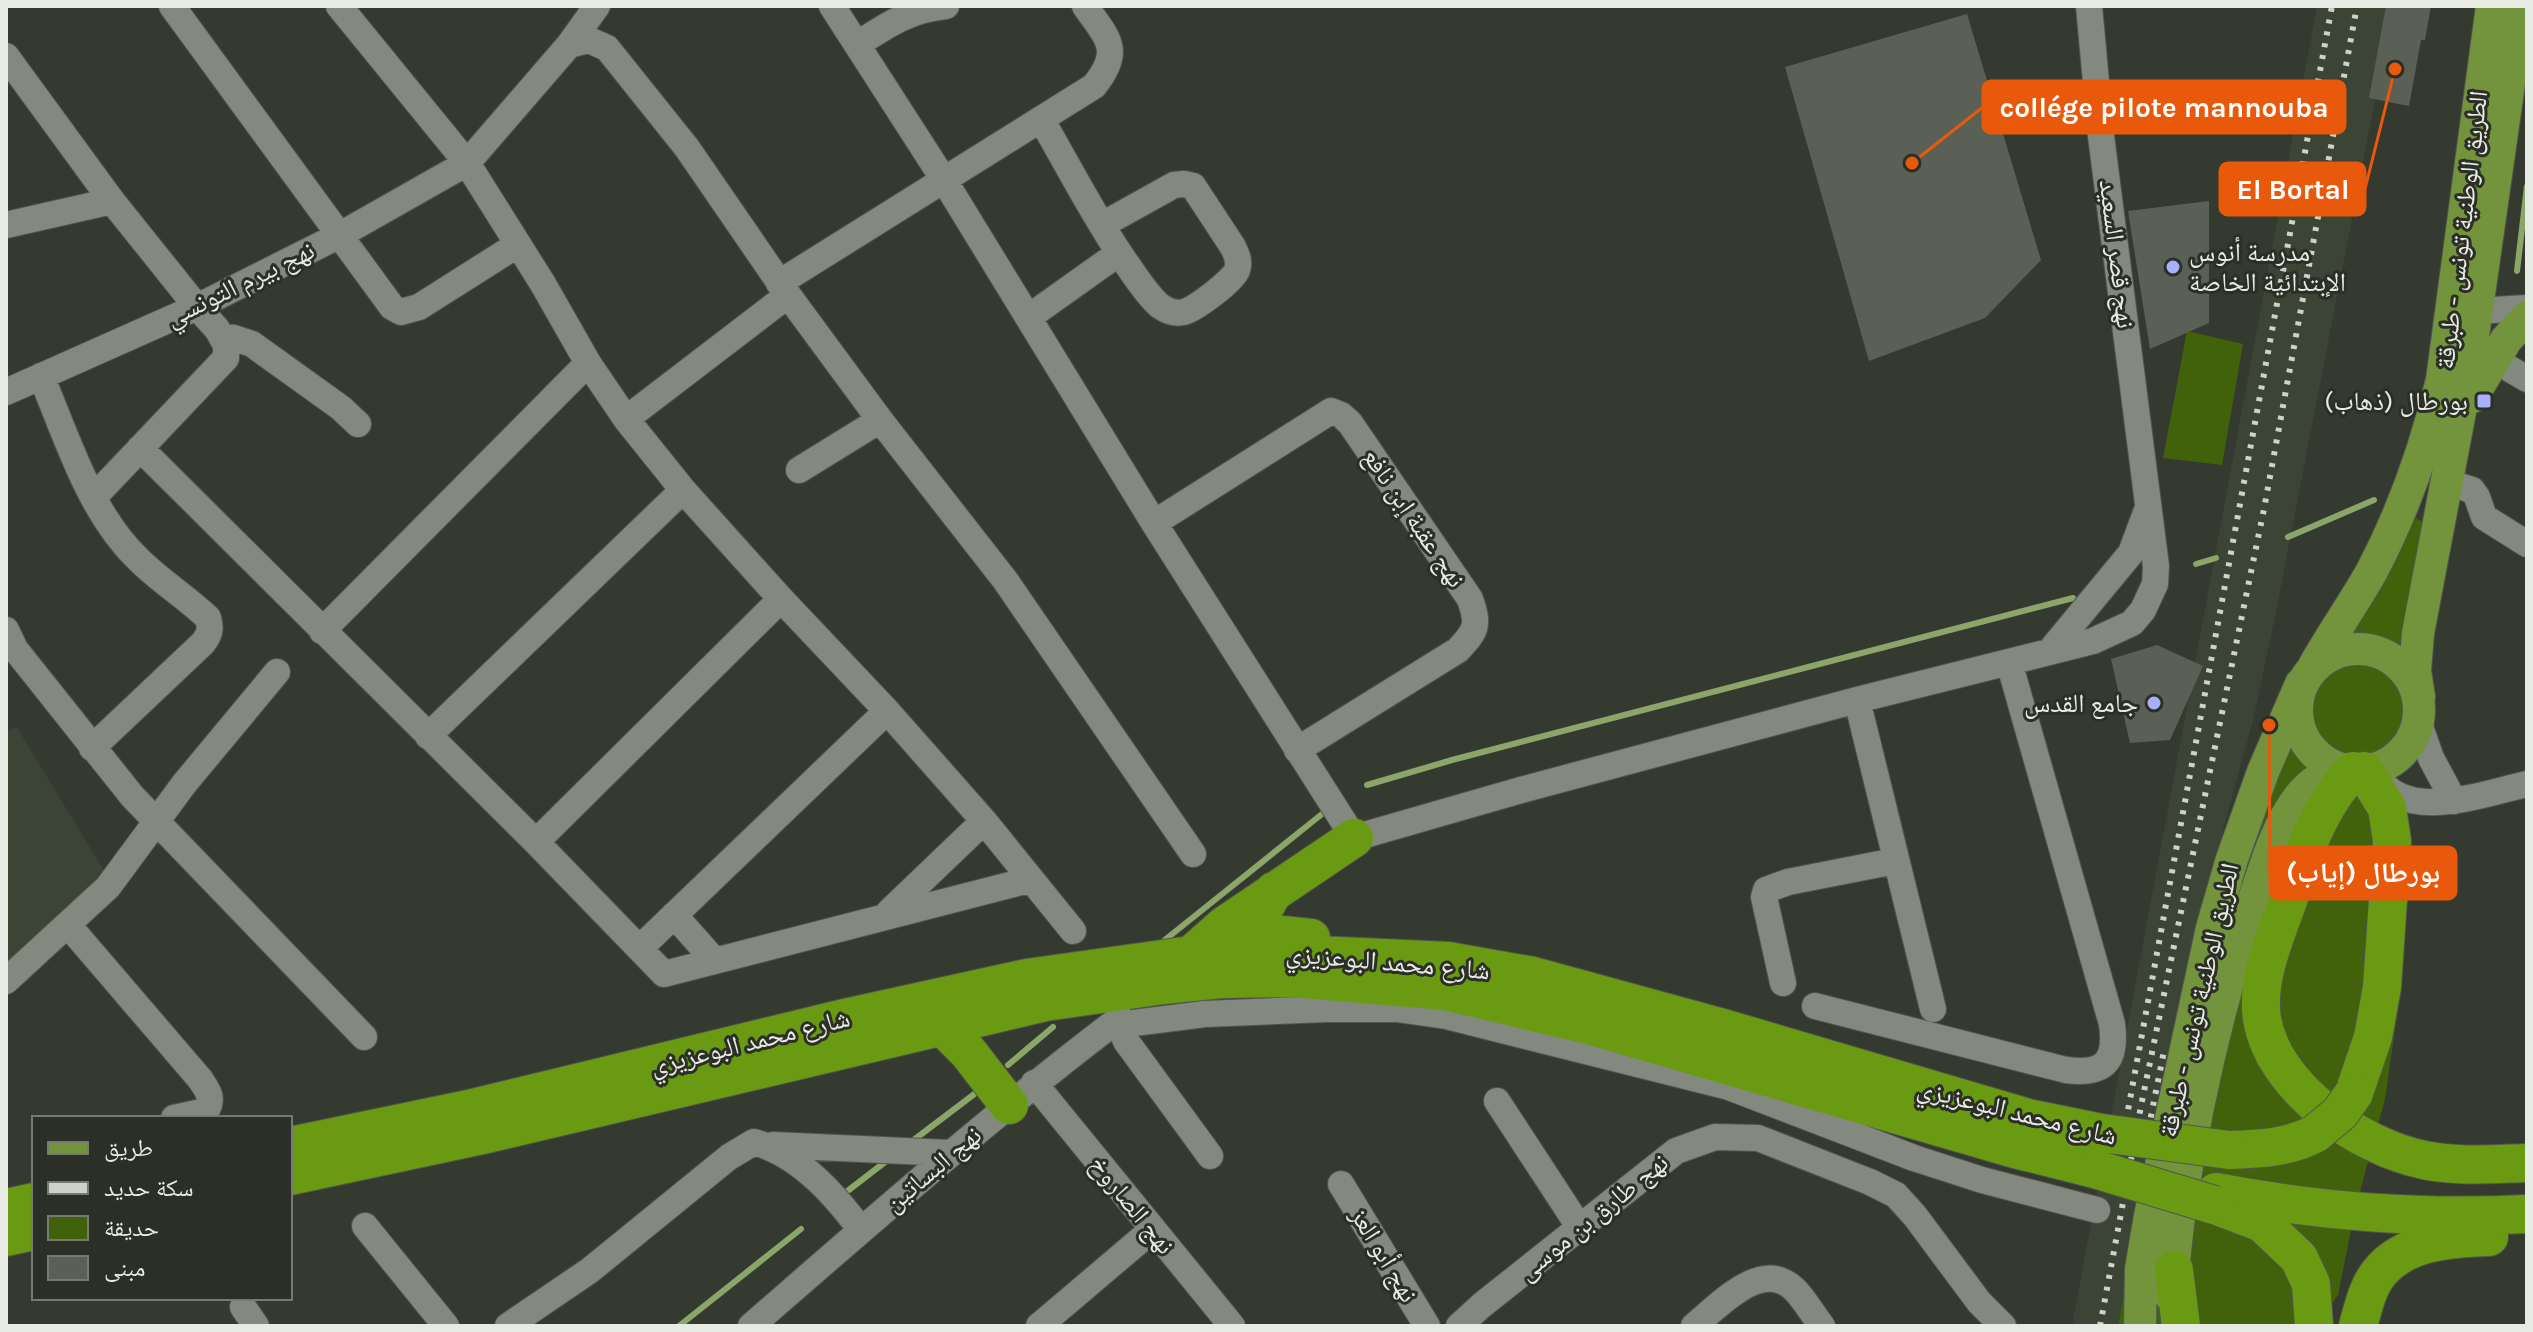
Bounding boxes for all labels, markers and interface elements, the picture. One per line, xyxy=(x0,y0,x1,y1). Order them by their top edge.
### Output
callout: collége pilote mannouba xyxy=(1983,81,2345,133)
street label: الطريق الوطنية تونس - طبرقة xyxy=(2430,89,2494,371)
text: collége pilote mannouba xyxy=(1999,91,2329,124)
callout: El Bortal xyxy=(2220,163,2365,215)
text: El Bortal xyxy=(2237,173,2349,206)
street label: نهج قصر السعيد xyxy=(2091,178,2142,330)
street label: نهج بيرم التونسي xyxy=(160,235,322,338)
place label: مدرسة أنوس الإبتدائية الخاصة xyxy=(2189,236,2346,298)
marker: مدرسة أنوس الإبتدائية الخاصة xyxy=(2164,258,2182,276)
place label: بورطال (ذهاب) xyxy=(2324,386,2468,417)
marker: بورطال (ذهاب) xyxy=(2475,392,2493,410)
street label: نهج عقبة إبن نافع xyxy=(1355,443,1472,594)
place label: جامع القدس xyxy=(2024,688,2138,720)
marker: جامع القدس xyxy=(2145,694,2163,712)
callout: بورطال (إياب) xyxy=(2270,847,2456,899)
text: بورطال (إياب) xyxy=(2286,856,2440,891)
street label: الطريق الوطنية تونس - طبرقة xyxy=(2152,860,2246,1140)
street label: شارع محمد البوعزيزي xyxy=(1284,938,1491,991)
street label: شارع محمد البوعزيزي xyxy=(647,1002,854,1086)
street label: شارع محمد البوعزيزي xyxy=(1913,1072,2120,1156)
legend xyxy=(32,1116,292,1300)
street label: نهج البساتين xyxy=(878,1119,988,1219)
text: طريق xyxy=(104,1134,153,1162)
street label: نهج طارق بن موسى xyxy=(1511,1147,1675,1288)
street label: نهج الصاروخ xyxy=(1082,1149,1181,1261)
text: سكة حديد xyxy=(104,1174,194,1202)
street label: نهج أبو العز xyxy=(1342,1201,1425,1309)
text: حديقة xyxy=(104,1214,159,1242)
text: مبنى xyxy=(104,1254,145,1282)

